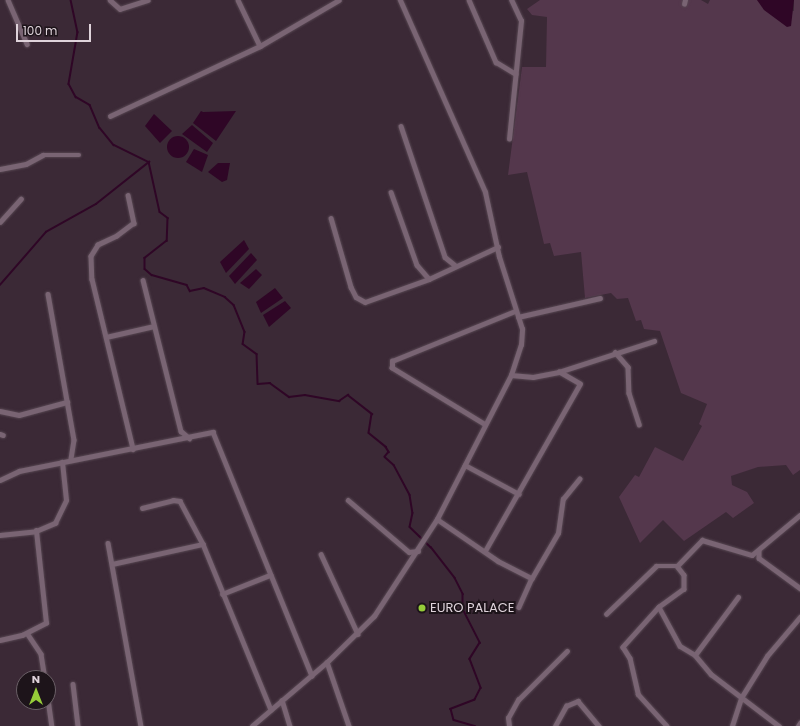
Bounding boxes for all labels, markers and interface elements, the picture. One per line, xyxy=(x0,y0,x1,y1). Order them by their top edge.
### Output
scale bar xyxy=(18,16,93,42)
text: 100 m xyxy=(23,22,57,39)
place label: EURO PALACE xyxy=(430,600,514,616)
marker: EURO PALACE xyxy=(417,603,427,613)
north arrow xyxy=(16,670,56,710)
text: N xyxy=(32,671,40,687)

